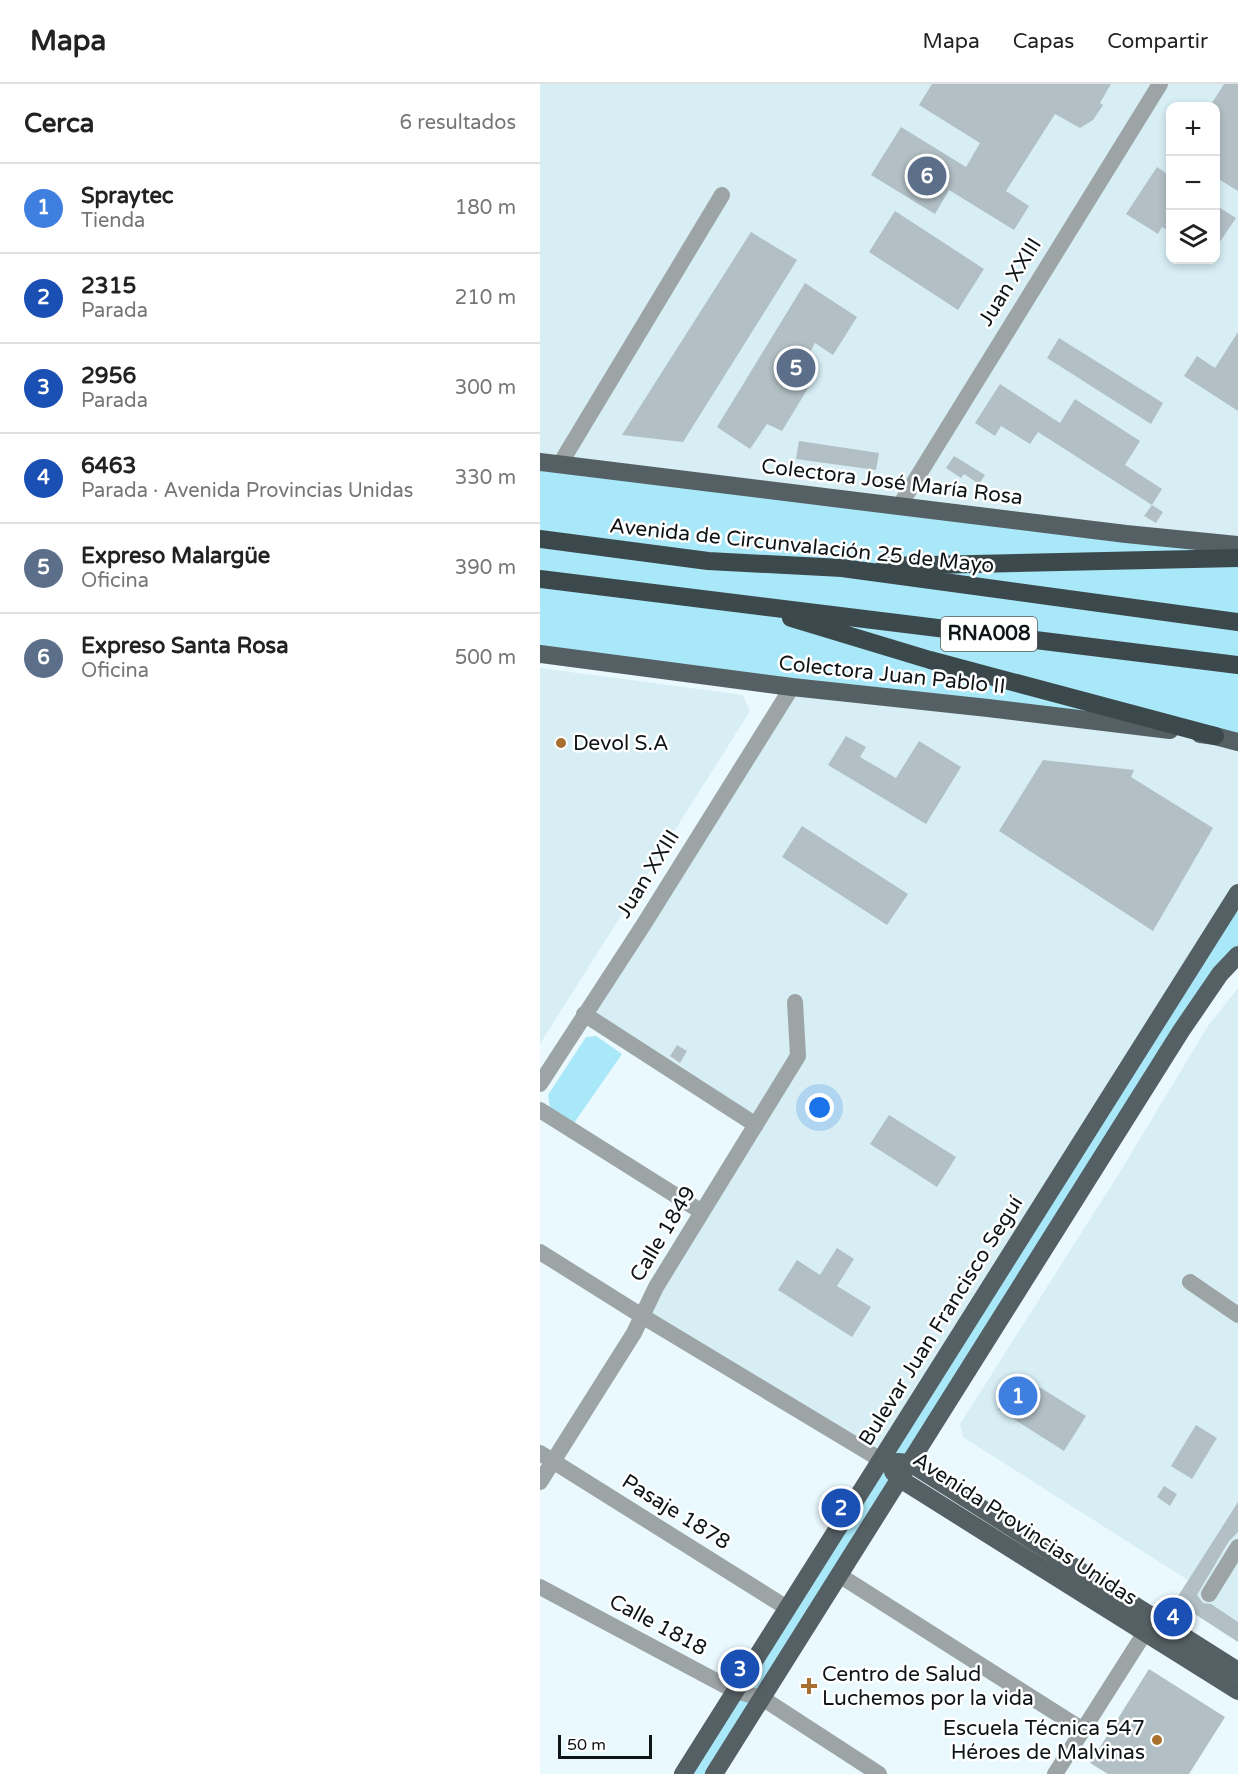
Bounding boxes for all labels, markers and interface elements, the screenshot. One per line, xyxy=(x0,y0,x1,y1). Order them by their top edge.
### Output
text: Mapa xyxy=(30,24,106,58)
text: Mapa xyxy=(923,29,980,54)
text: Capas xyxy=(1013,29,1074,54)
text: Compartir xyxy=(1107,29,1208,54)
map controls xyxy=(1166,102,1220,264)
button: + xyxy=(1166,102,1220,156)
text: Cerca xyxy=(24,108,94,139)
text: 6 resultados xyxy=(400,111,516,135)
pin: 6 xyxy=(908,154,946,199)
button: − xyxy=(1166,156,1220,210)
text: Spraytec xyxy=(81,183,174,209)
text: 1 xyxy=(37,196,50,220)
text: 180 m xyxy=(455,196,516,220)
text: Tienda xyxy=(81,209,145,233)
button: layers xyxy=(1166,210,1220,264)
street label: Juan XXIII xyxy=(973,233,1047,331)
text: 2315 xyxy=(81,273,136,299)
text: 2 xyxy=(37,286,50,310)
text: 210 m xyxy=(455,286,516,310)
text: Parada xyxy=(81,299,148,323)
pin: 5 xyxy=(776,346,816,390)
text: 2956 xyxy=(81,363,136,389)
text: 3 xyxy=(37,376,50,400)
text: 300 m xyxy=(455,376,516,400)
text: Parada xyxy=(81,389,148,413)
text: 6463 xyxy=(81,453,136,479)
street label: Colectora José María Rosa xyxy=(760,454,1024,510)
text: 4 xyxy=(37,466,50,490)
text: 330 m xyxy=(455,466,516,490)
text: Parada · Avenida Provincias Unidas xyxy=(81,479,413,503)
street label: Avenida de Circunvalación 25 de Mayo xyxy=(608,513,996,579)
text: Expreso Malargüe xyxy=(81,543,270,569)
text: 5 xyxy=(37,556,50,580)
text: 390 m xyxy=(455,556,516,580)
text: Oficina xyxy=(81,569,149,593)
road number: RNA008 xyxy=(941,617,1037,651)
text: Expreso Santa Rosa xyxy=(81,633,289,659)
text: 6 xyxy=(37,646,50,670)
text: 500 m xyxy=(455,646,516,670)
street label: Colectora Juan Pablo II xyxy=(777,651,1007,699)
text: Oficina xyxy=(81,659,149,683)
place label: Devol S.A xyxy=(573,731,669,756)
marker: Devol S.A xyxy=(554,736,568,750)
street label: Juan XXIII xyxy=(611,825,685,923)
your location xyxy=(805,1093,834,1122)
street label: Calle 1849 xyxy=(625,1182,701,1286)
street label: Bulevar Juan Francisco Seguí xyxy=(854,1191,1028,1451)
pin: 1 xyxy=(998,1374,1038,1418)
street label: Avenida Provincias Unidas xyxy=(908,1447,1142,1611)
street label: Pasaje 1878 xyxy=(617,1469,735,1555)
pin: 2 xyxy=(822,1486,860,1530)
street label: Calle 1818 xyxy=(605,1589,711,1661)
pin: 4 xyxy=(1154,1594,1192,1640)
pin: 3 xyxy=(720,1646,760,1692)
place label: Centro de Salud Luchemos por la vida xyxy=(822,1662,1034,1711)
marker: Centro de Salud Luchemos por la vida xyxy=(800,1677,818,1695)
place label: Escuela Técnica 547 Héroes de Malvinas xyxy=(943,1716,1145,1765)
scale bar xyxy=(558,1732,652,1760)
marker: Escuela Técnica 547 Héroes de Malvinas xyxy=(1150,1733,1164,1747)
text: 50 m xyxy=(567,1735,606,1755)

